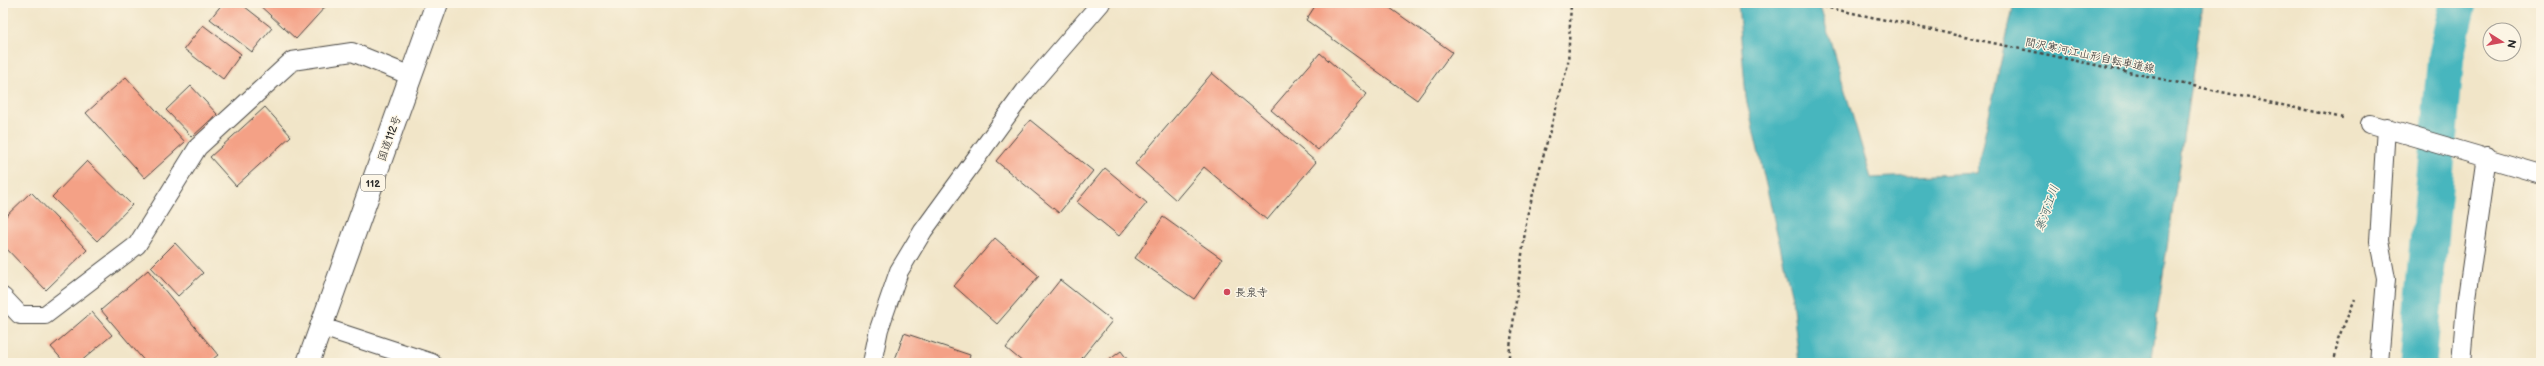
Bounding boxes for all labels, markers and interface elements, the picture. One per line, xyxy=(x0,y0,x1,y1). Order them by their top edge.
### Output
north arrow xyxy=(2482,22,2522,62)
street label: 間沢寒河江山形自転車道線 xyxy=(2024,35,2156,76)
text: N xyxy=(2504,39,2518,49)
street label: 国道112号 xyxy=(375,113,404,163)
road number: 112 xyxy=(361,175,385,191)
water label: 寒河江川 xyxy=(2032,183,2063,233)
place label: 長泉寺 xyxy=(1235,286,1268,299)
marker: 長泉寺 xyxy=(1222,287,1232,297)

